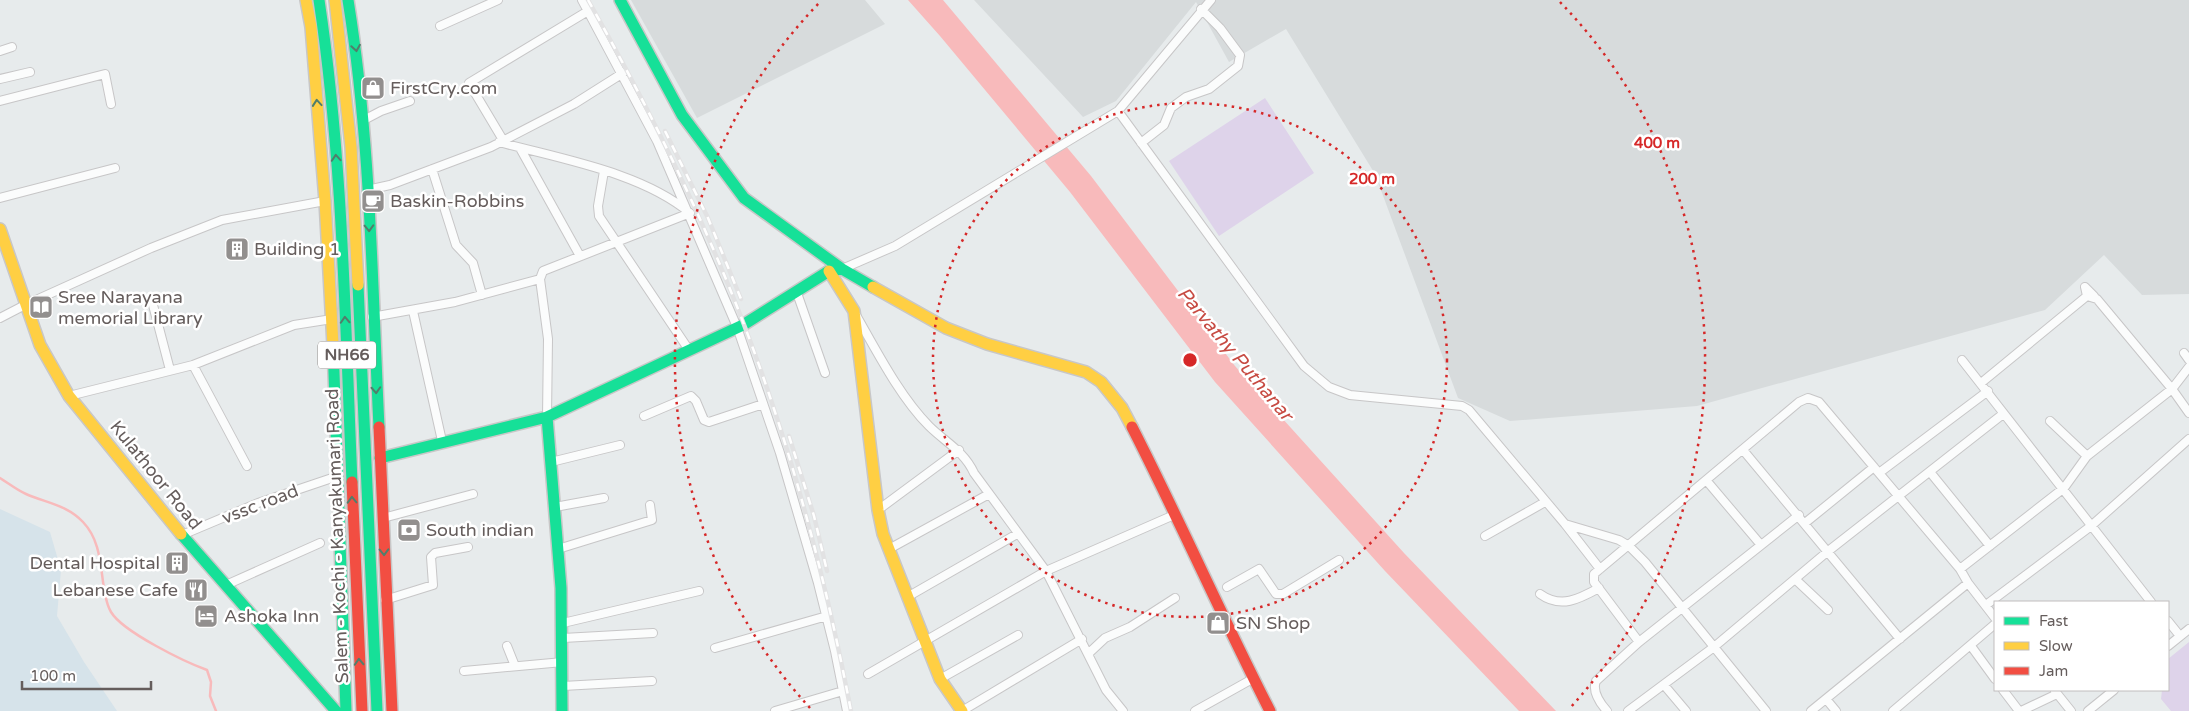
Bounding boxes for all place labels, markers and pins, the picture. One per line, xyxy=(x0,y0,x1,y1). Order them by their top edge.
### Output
shop icon: FirstCry.com xyxy=(360,75,386,101)
place label: FirstCry.com xyxy=(390,77,497,99)
cafe icon: Baskin-Robbins xyxy=(360,188,386,214)
place label: Baskin-Robbins xyxy=(390,190,524,212)
building icon: Building 1 xyxy=(224,236,250,262)
place label: Building 1 xyxy=(254,238,340,260)
place label: Sree Narayana memorial Library xyxy=(58,286,203,329)
library icon: Sree Narayana memorial Library xyxy=(28,294,54,320)
centre of rings xyxy=(1181,351,1199,369)
bank icon: South indian xyxy=(396,517,422,543)
place label: South indian xyxy=(426,519,534,541)
building icon: Dental Hospital xyxy=(164,550,190,576)
place label: Dental Hospital xyxy=(30,552,160,574)
restaurant icon: Lebanese Cafe xyxy=(183,577,209,603)
place label: Lebanese Cafe xyxy=(52,579,178,601)
hotel icon: Ashoka Inn xyxy=(193,603,219,629)
place label: Ashoka Inn xyxy=(224,605,319,627)
shop icon: SN Shop xyxy=(1205,610,1231,636)
place label: SN Shop xyxy=(1236,612,1310,634)

